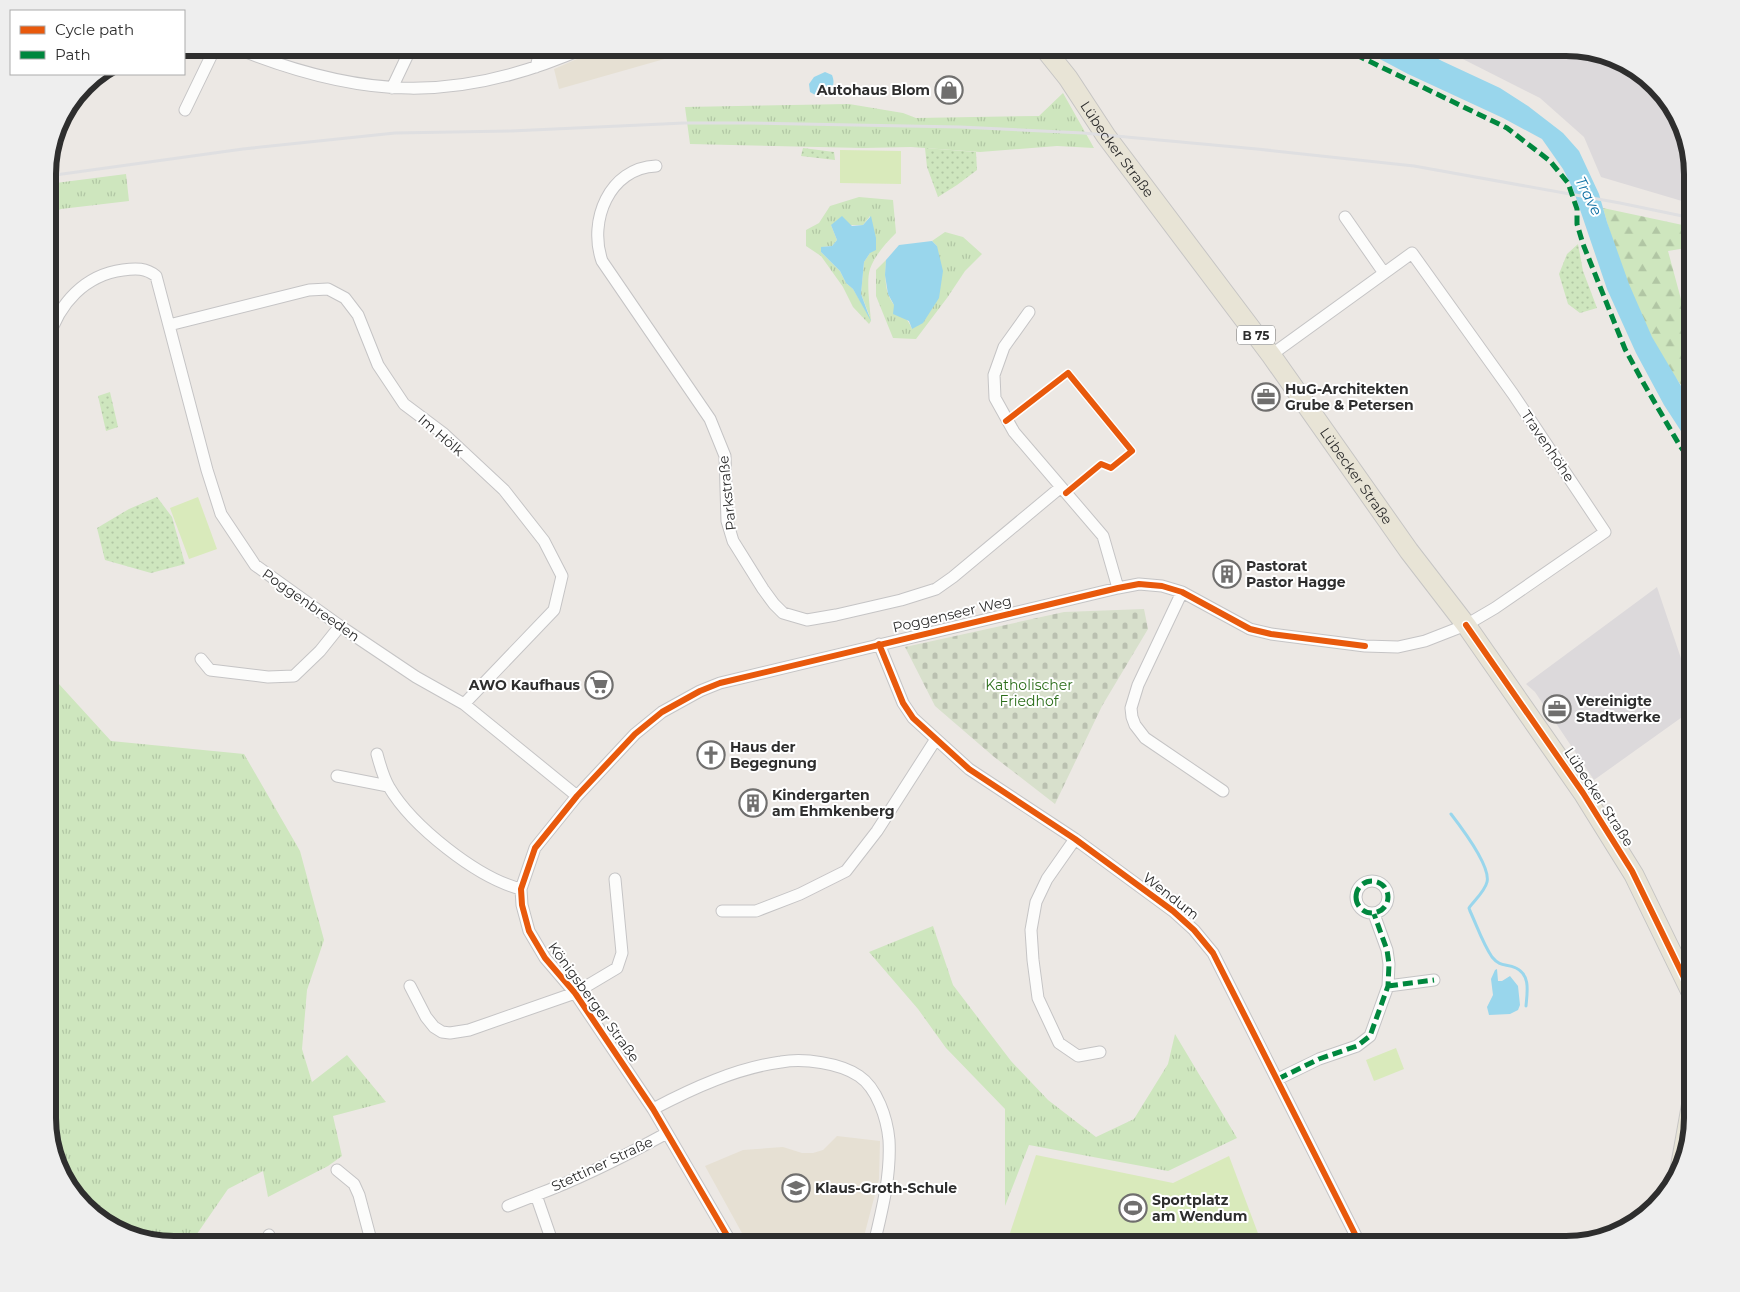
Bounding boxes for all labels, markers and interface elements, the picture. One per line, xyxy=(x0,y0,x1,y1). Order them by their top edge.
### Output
legend xyxy=(10,10,185,75)
text: Cycle path xyxy=(55,20,134,39)
text: Path xyxy=(55,45,91,64)
shop icon: Autohaus Blom xyxy=(934,75,964,105)
place label: Autohaus Blom xyxy=(816,81,930,99)
street label: Lübecker Straße xyxy=(1077,98,1158,201)
water label: Trave xyxy=(1571,173,1607,219)
road number: B 75 xyxy=(1237,326,1275,344)
place label: HuG-Architekten Grube & Petersen xyxy=(1285,380,1414,414)
office icon: HuG-Architekten Grube & Petersen xyxy=(1251,382,1281,412)
street label: Travenhöhe xyxy=(1517,407,1579,485)
street label: Im Hölk xyxy=(414,410,468,460)
street label: Lübecker Straße xyxy=(1316,424,1397,528)
street label: Parkstraße xyxy=(714,455,740,531)
place label: Pastorat Pastor Hagge xyxy=(1246,557,1346,591)
building icon: Pastorat Pastor Hagge xyxy=(1212,559,1242,589)
street label: Poggenbreeden xyxy=(259,565,363,645)
street label: Poggenseer Weg xyxy=(891,592,1013,636)
supermarket icon: AWO Kaufhaus xyxy=(584,670,614,700)
place label: AWO Kaufhaus xyxy=(468,676,581,694)
park label: Katholischer Friedhof xyxy=(985,676,1073,710)
place label: Vereinigte Stadtwerke xyxy=(1575,692,1661,726)
office icon: Vereinigte Stadtwerke xyxy=(1542,694,1572,724)
place label: Haus der Begegnung xyxy=(730,738,817,772)
church icon: Haus der Begegnung xyxy=(696,740,726,770)
street label: Lübecker Straße xyxy=(1560,744,1638,850)
place label: Kindergarten am Ehmkenberg xyxy=(772,786,895,820)
building icon: Kindergarten am Ehmkenberg xyxy=(738,788,768,818)
street label: Wendum xyxy=(1139,868,1203,924)
street label: Königsberger Straße xyxy=(544,938,644,1066)
street label: Stettiner Straße xyxy=(548,1133,656,1195)
school or university icon: Klaus-Groth-Schule xyxy=(781,1173,811,1203)
place label: Klaus-Groth-Schule xyxy=(815,1179,957,1197)
place label: Sportplatz am Wendum xyxy=(1152,1191,1247,1225)
sports icon: Sportplatz am Wendum xyxy=(1118,1193,1148,1223)

